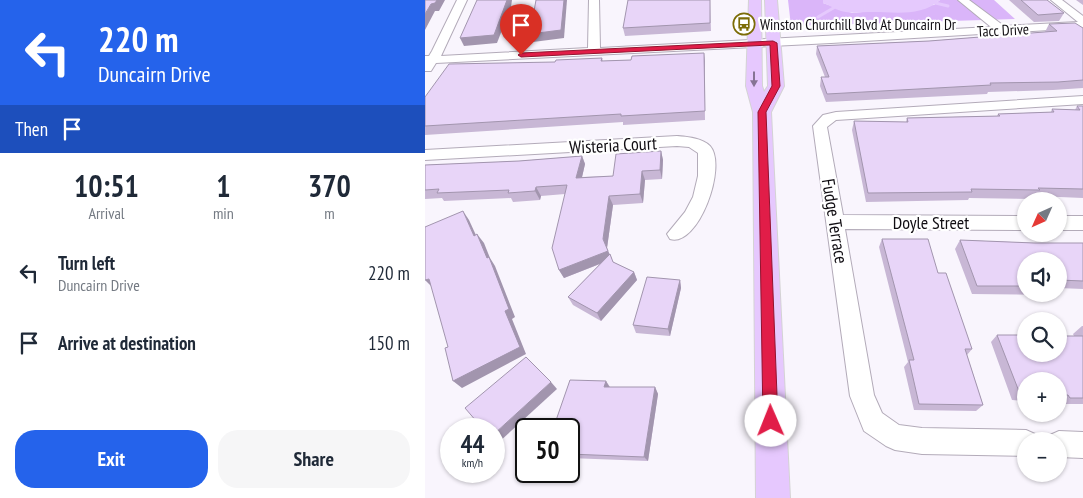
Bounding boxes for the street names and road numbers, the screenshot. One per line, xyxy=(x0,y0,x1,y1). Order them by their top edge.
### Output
street label: Tacc Drive xyxy=(977,19,1029,41)
street label: Wisteria Court xyxy=(569,131,657,159)
street label: Fudge Terrace xyxy=(817,177,853,265)
street label: Doyle Street xyxy=(893,211,969,234)

